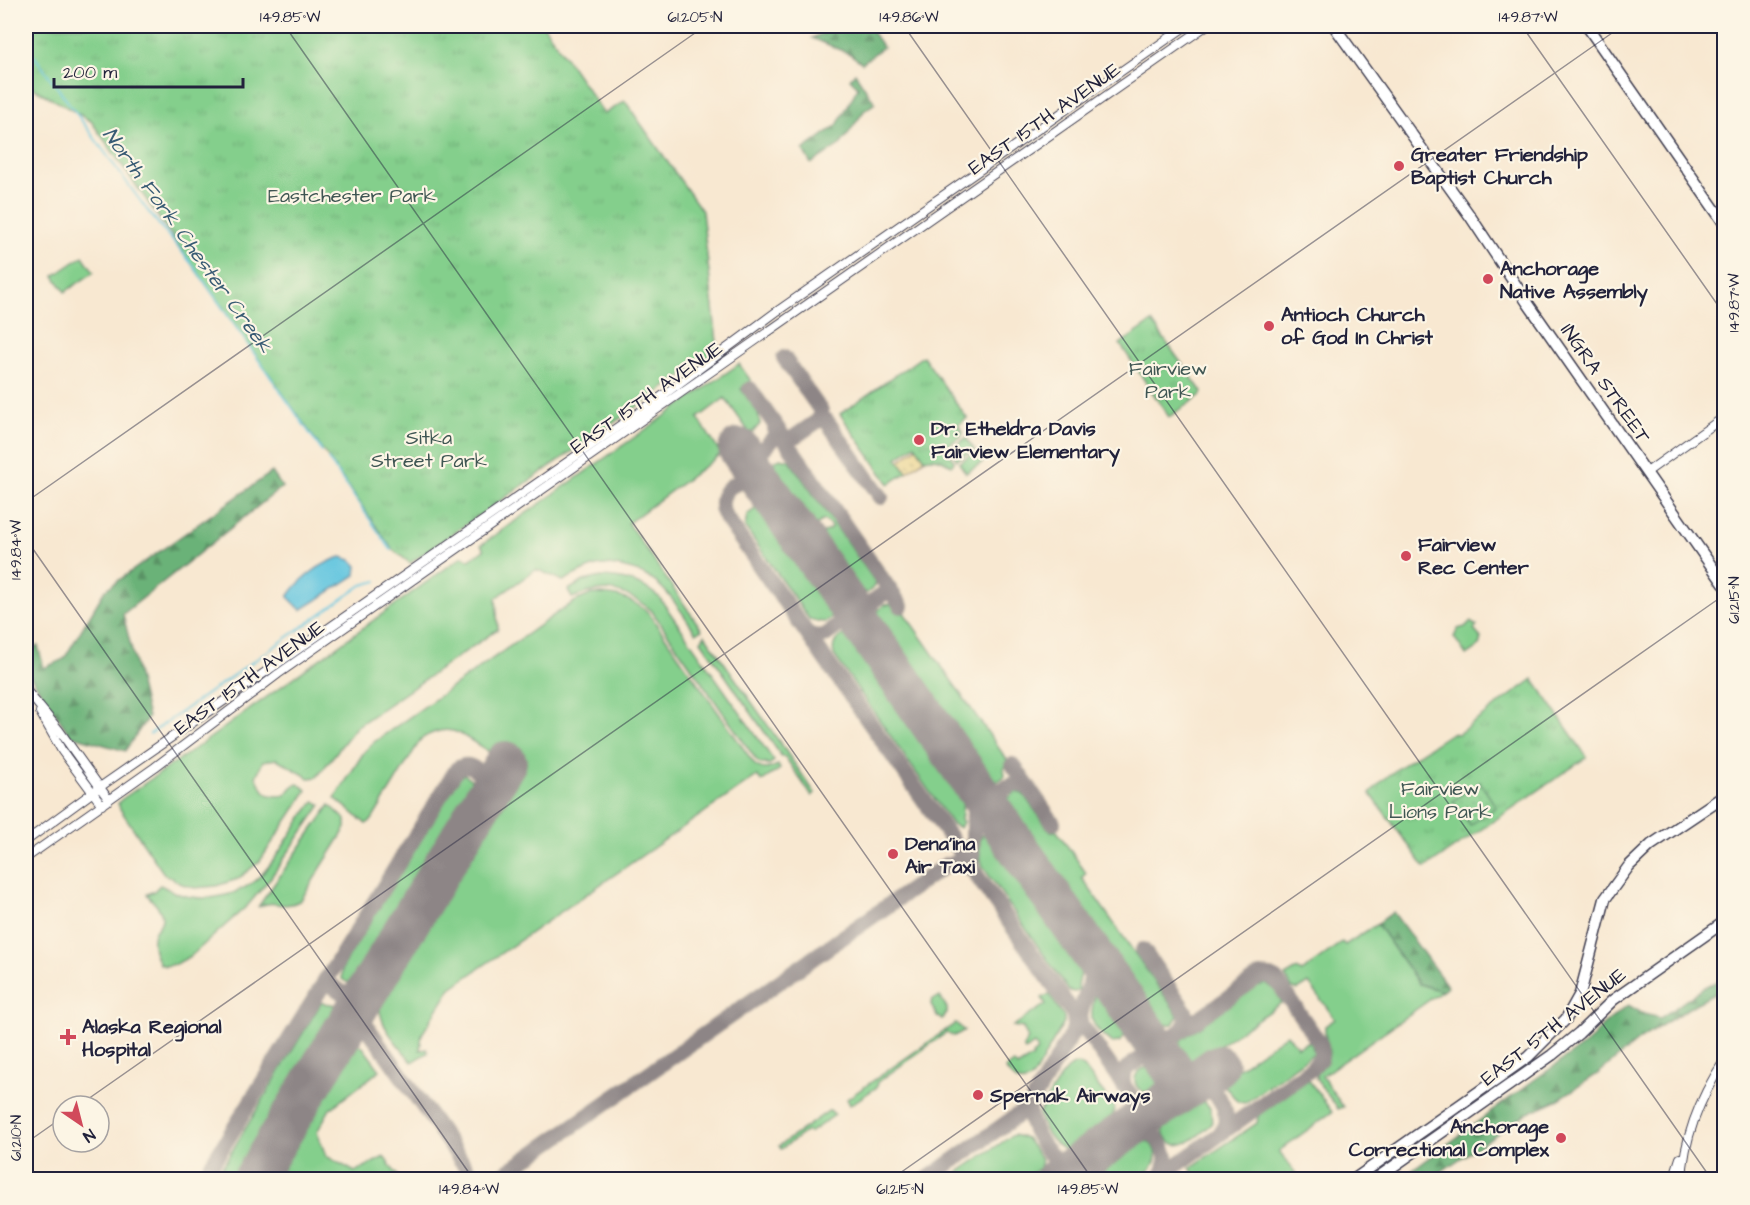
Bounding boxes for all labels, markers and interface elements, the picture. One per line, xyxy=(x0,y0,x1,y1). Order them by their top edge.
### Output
text: 149.85°W xyxy=(260,7,320,28)
text: 61.205°N xyxy=(668,7,722,28)
text: 149.86°W xyxy=(879,7,939,28)
text: 149.87°W xyxy=(1498,7,1558,28)
scale bar xyxy=(54,51,243,89)
street label: EAST 15TH AVENUE xyxy=(963,56,1126,182)
text: 200 m xyxy=(63,60,117,85)
water label: North Fork Chester Creek xyxy=(96,122,280,360)
place label: Greater Friendship Baptist Church xyxy=(1411,141,1589,192)
marker: Greater Friendship Baptist Church xyxy=(1392,159,1406,173)
park label: Eastchester Park xyxy=(268,182,436,210)
place label: Anchorage Native Assembly xyxy=(1500,255,1648,307)
marker: Anchorage Native Assembly xyxy=(1481,272,1495,286)
text: 149.87°W xyxy=(1724,273,1745,333)
place label: Antioch Church of God In Christ xyxy=(1281,301,1434,352)
street label: INGRA STREET xyxy=(1554,318,1657,449)
marker: Antioch Church of God In Christ xyxy=(1262,319,1276,333)
street label: EAST 15TH AVENUE xyxy=(565,335,728,461)
park label: Fairview Park xyxy=(1129,355,1207,406)
place label: Dr. Etheldra Davis Fairview Elementary xyxy=(931,415,1120,467)
park label: Sitka Street Park xyxy=(371,424,487,475)
marker: Dr. Etheldra Davis Fairview Elementary xyxy=(912,433,926,447)
text: 149.84°W xyxy=(6,520,27,580)
place label: Fairview Rec Center xyxy=(1418,531,1530,582)
marker: Fairview Rec Center xyxy=(1399,549,1413,563)
text: 61.215°N xyxy=(1724,576,1745,624)
street label: EAST 15TH AVENUE xyxy=(169,613,331,742)
park label: Fairview Lions Park xyxy=(1389,775,1491,826)
place label: Dena'ina Air Taxi xyxy=(905,830,976,881)
marker: Dena'ina Air Taxi xyxy=(886,847,900,861)
street label: EAST 5TH AVENUE xyxy=(1475,961,1632,1092)
place label: Alaska Regional Hospital xyxy=(82,1013,222,1064)
marker: Alaska Regional Hospital xyxy=(59,1028,77,1046)
place label: Spernak Airways xyxy=(989,1082,1151,1111)
marker: Spernak Airways xyxy=(971,1088,985,1102)
north arrow xyxy=(51,1094,111,1154)
place label: Anchorage Correctional Complex xyxy=(1349,1113,1550,1164)
text: 61.210°N xyxy=(6,1115,27,1161)
text: N xyxy=(79,1124,99,1147)
marker: Anchorage Correctional Complex xyxy=(1554,1131,1568,1145)
text: 149.84°W xyxy=(439,1179,499,1200)
text: 61.215°N xyxy=(876,1179,924,1200)
text: 149.85°W xyxy=(1058,1179,1118,1200)

